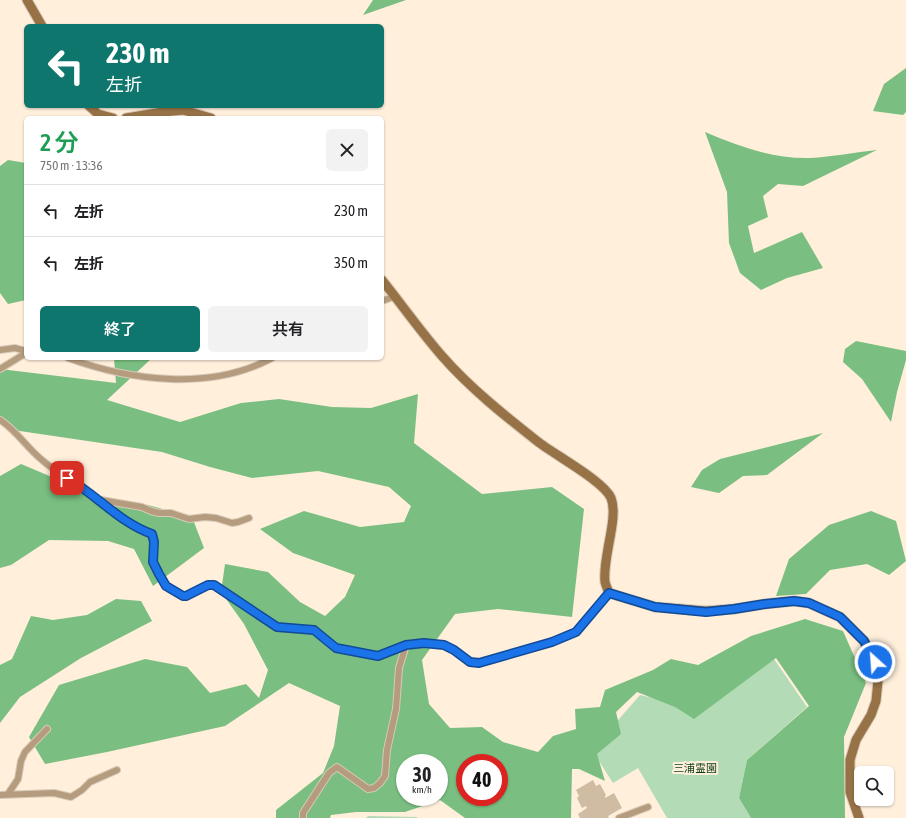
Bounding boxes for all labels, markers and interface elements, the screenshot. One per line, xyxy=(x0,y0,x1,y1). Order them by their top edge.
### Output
text: 230 m xyxy=(106,37,169,69)
icon: left xyxy=(40,40,92,92)
text: 左折 xyxy=(106,74,142,95)
text: 2 分 xyxy=(40,129,79,156)
button: close xyxy=(326,129,368,171)
text: 750 m · 13:36 xyxy=(40,158,103,173)
icon: left xyxy=(40,200,62,222)
text: 230 m xyxy=(334,202,368,219)
text: 左折 xyxy=(74,203,104,220)
icon: left xyxy=(40,252,62,274)
text: 350 m xyxy=(334,254,368,271)
text: 左折 xyxy=(74,255,104,272)
button: 終了 xyxy=(40,306,200,352)
button: 共有 xyxy=(208,306,368,352)
pin xyxy=(50,461,84,495)
icon: arrive xyxy=(56,467,78,489)
position arrow xyxy=(854,641,896,683)
speed limit sign: 40 xyxy=(456,754,508,806)
park label: 三浦霊園 xyxy=(673,762,717,774)
text: 30 xyxy=(413,763,431,786)
map controls xyxy=(854,766,894,806)
button: search xyxy=(854,766,894,806)
text: km/h xyxy=(412,784,432,795)

